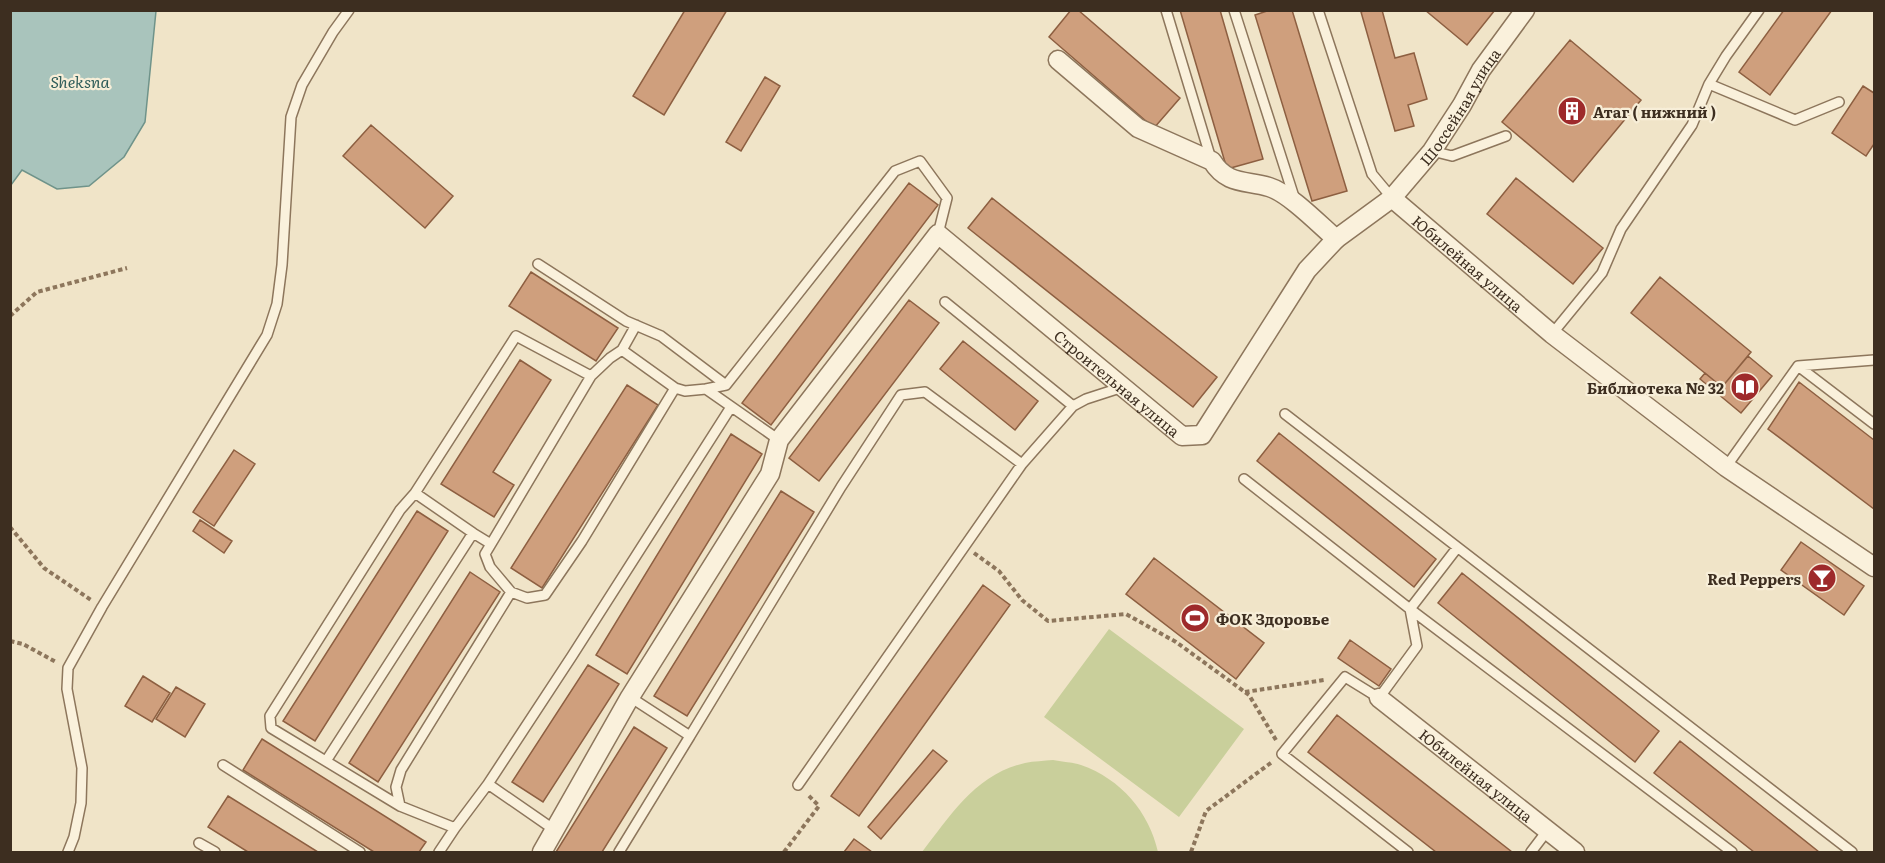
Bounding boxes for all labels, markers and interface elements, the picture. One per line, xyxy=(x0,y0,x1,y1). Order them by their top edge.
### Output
street label: Шоссейная улица xyxy=(1413,42,1506,170)
water label: Sheksna xyxy=(50,69,110,93)
building icon: Атаг ( нижний ) xyxy=(1556,95,1588,127)
place label: Атаг ( нижний ) xyxy=(1593,100,1716,123)
street label: Юбилейная улица xyxy=(1408,209,1529,317)
street label: Строительная улица xyxy=(1050,324,1186,442)
library icon: Библиотека № 32 xyxy=(1729,371,1761,403)
place label: Библиотека № 32 xyxy=(1587,376,1724,399)
bar icon: Red Peppers xyxy=(1806,562,1838,594)
place label: Red Peppers xyxy=(1707,567,1802,590)
sports icon: ФОК Здоровье xyxy=(1179,602,1211,634)
place label: ФОК Здоровье xyxy=(1216,607,1330,630)
street label: Юбилейная улица xyxy=(1415,723,1539,827)

